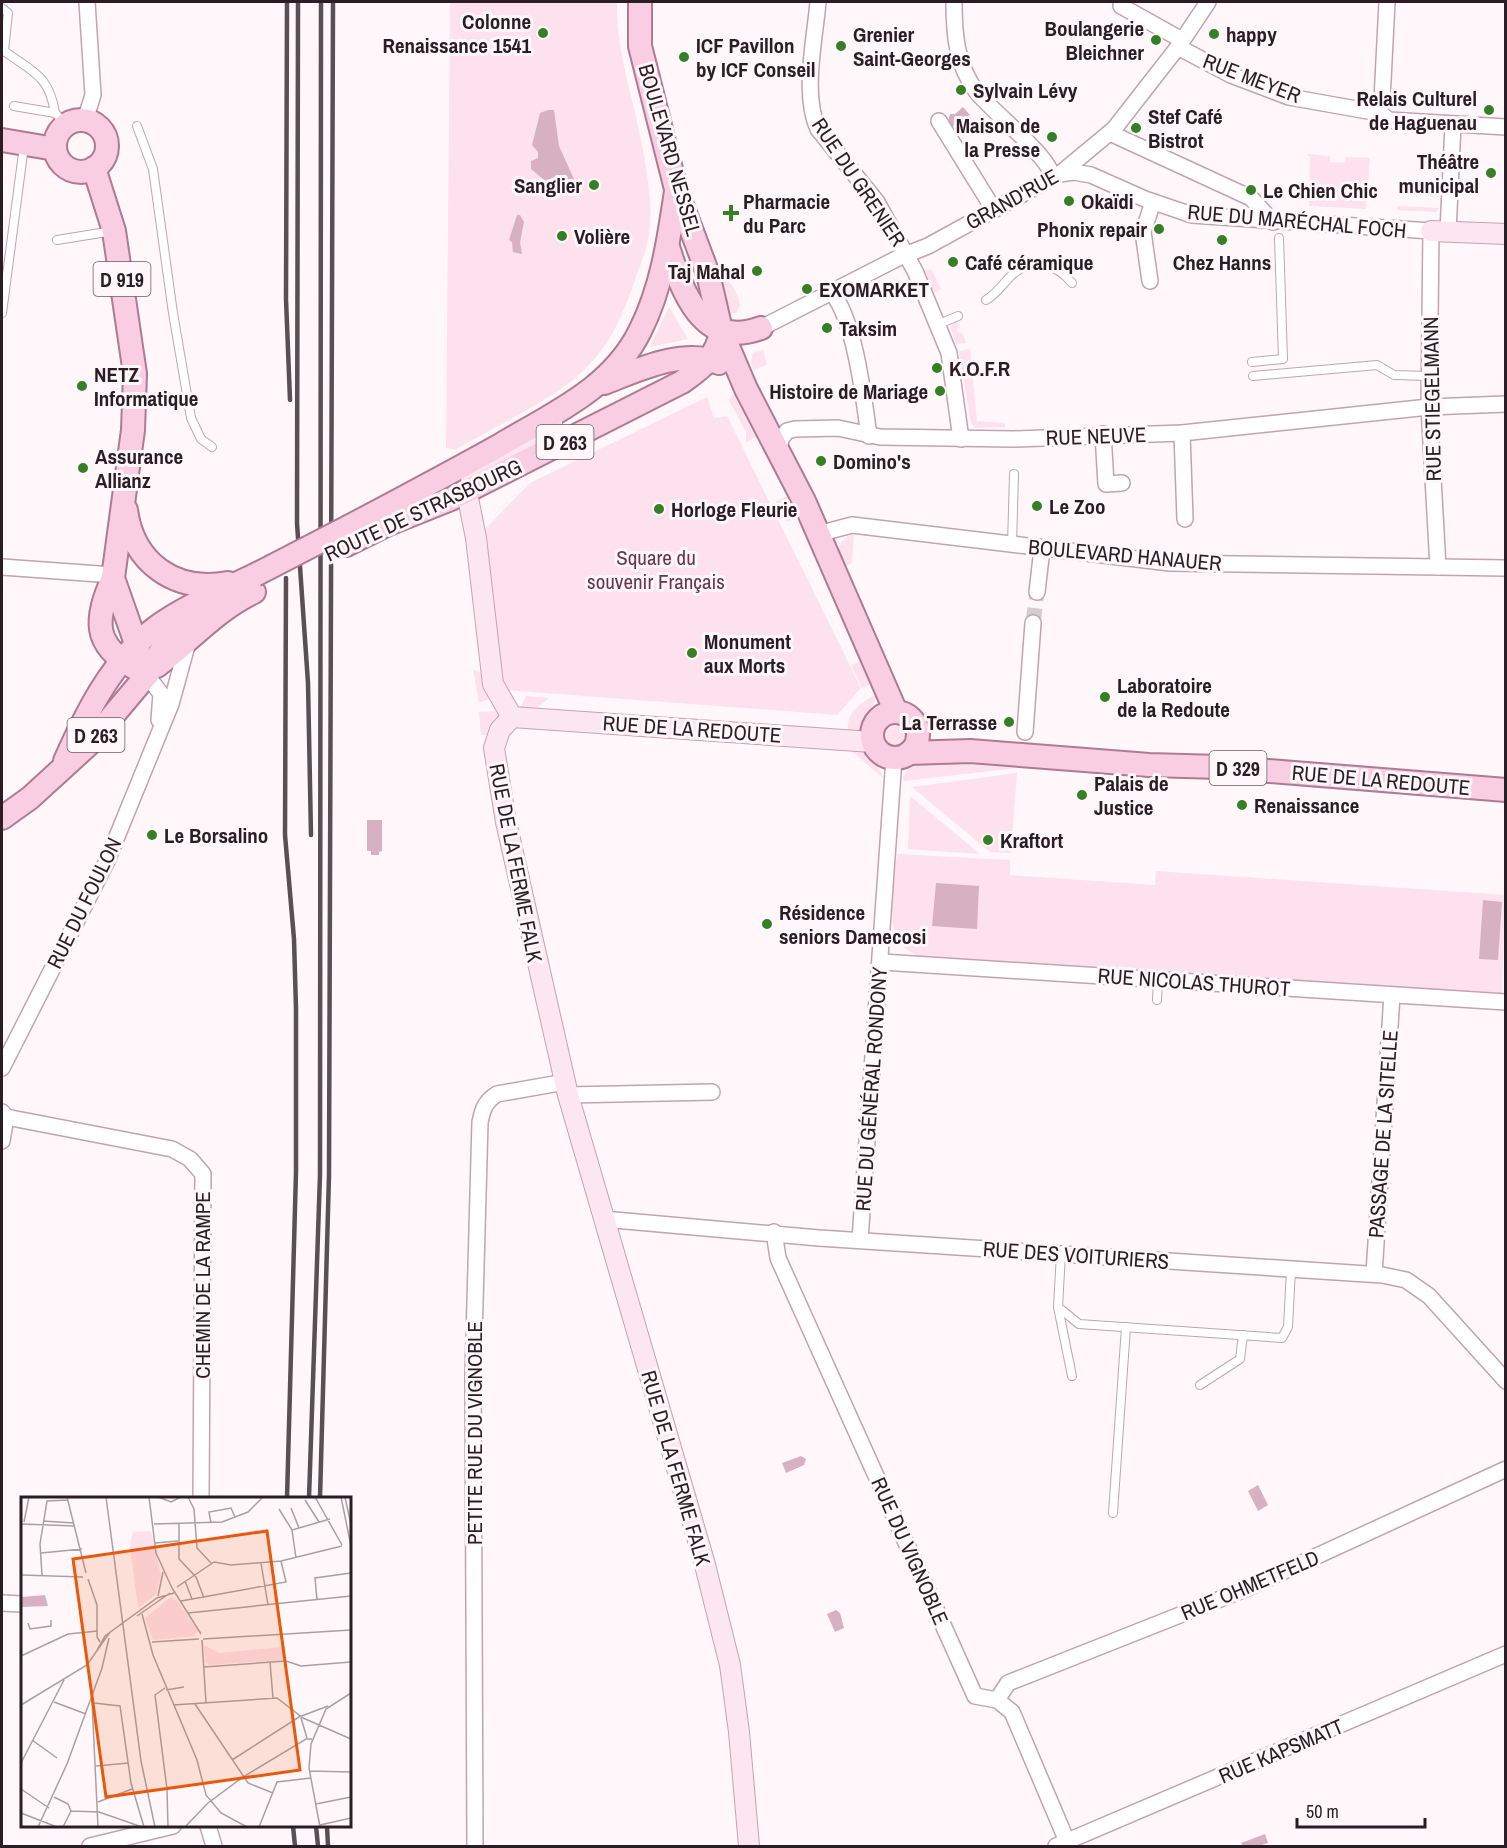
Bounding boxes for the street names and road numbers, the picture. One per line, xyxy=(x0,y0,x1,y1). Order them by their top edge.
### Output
street label: RUE MEYER xyxy=(1199,46,1305,110)
street label: BOULEVARD NESSEL xyxy=(632,61,709,240)
street label: RUE DU GRENIER xyxy=(805,112,913,252)
street label: GRAND'RUE xyxy=(960,162,1064,236)
street label: RUE DU MARÉCHAL FOCH xyxy=(1186,197,1408,245)
road number: D 919 xyxy=(94,262,150,296)
street label: RUE STIEGELMANN xyxy=(1416,316,1448,482)
street label: RUE NEUVE xyxy=(1045,420,1147,452)
road number: D 263 xyxy=(536,425,594,459)
street label: ROUTE DE STRASBOURG xyxy=(320,452,526,568)
street label: BOULEVARD HANAUER xyxy=(1027,532,1223,578)
street label: RUE DE LA REDOUTE xyxy=(602,708,782,750)
road number: D 263 xyxy=(68,718,124,752)
road number: D 329 xyxy=(1210,751,1266,785)
street label: RUE DE LA REDOUTE xyxy=(1291,758,1471,802)
street label: RUE DE LA FERME FALK xyxy=(483,761,550,965)
street label: RUE DU FOULON xyxy=(40,833,128,973)
street label: RUE NICOLAS THUROT xyxy=(1097,961,1292,1003)
street label: RUE DU GÉNÉRAL RONDONY xyxy=(848,965,894,1212)
street label: PASSAGE DE LA SITELLE xyxy=(1361,1029,1405,1239)
street label: CHEMIN DE LA RAMPE xyxy=(188,1191,217,1379)
street label: RUE DES VOITURIERS xyxy=(982,1234,1170,1276)
street label: PETITE RUE DU VIGNOBLE xyxy=(460,1321,489,1545)
street label: RUE DE LA FERME FALK xyxy=(634,1367,718,1570)
street label: RUE DU VIGNOBLE xyxy=(864,1473,956,1629)
street label: RUE OHMETFELD xyxy=(1177,1543,1323,1627)
street label: RUE KAPSMATT xyxy=(1214,1712,1348,1790)

